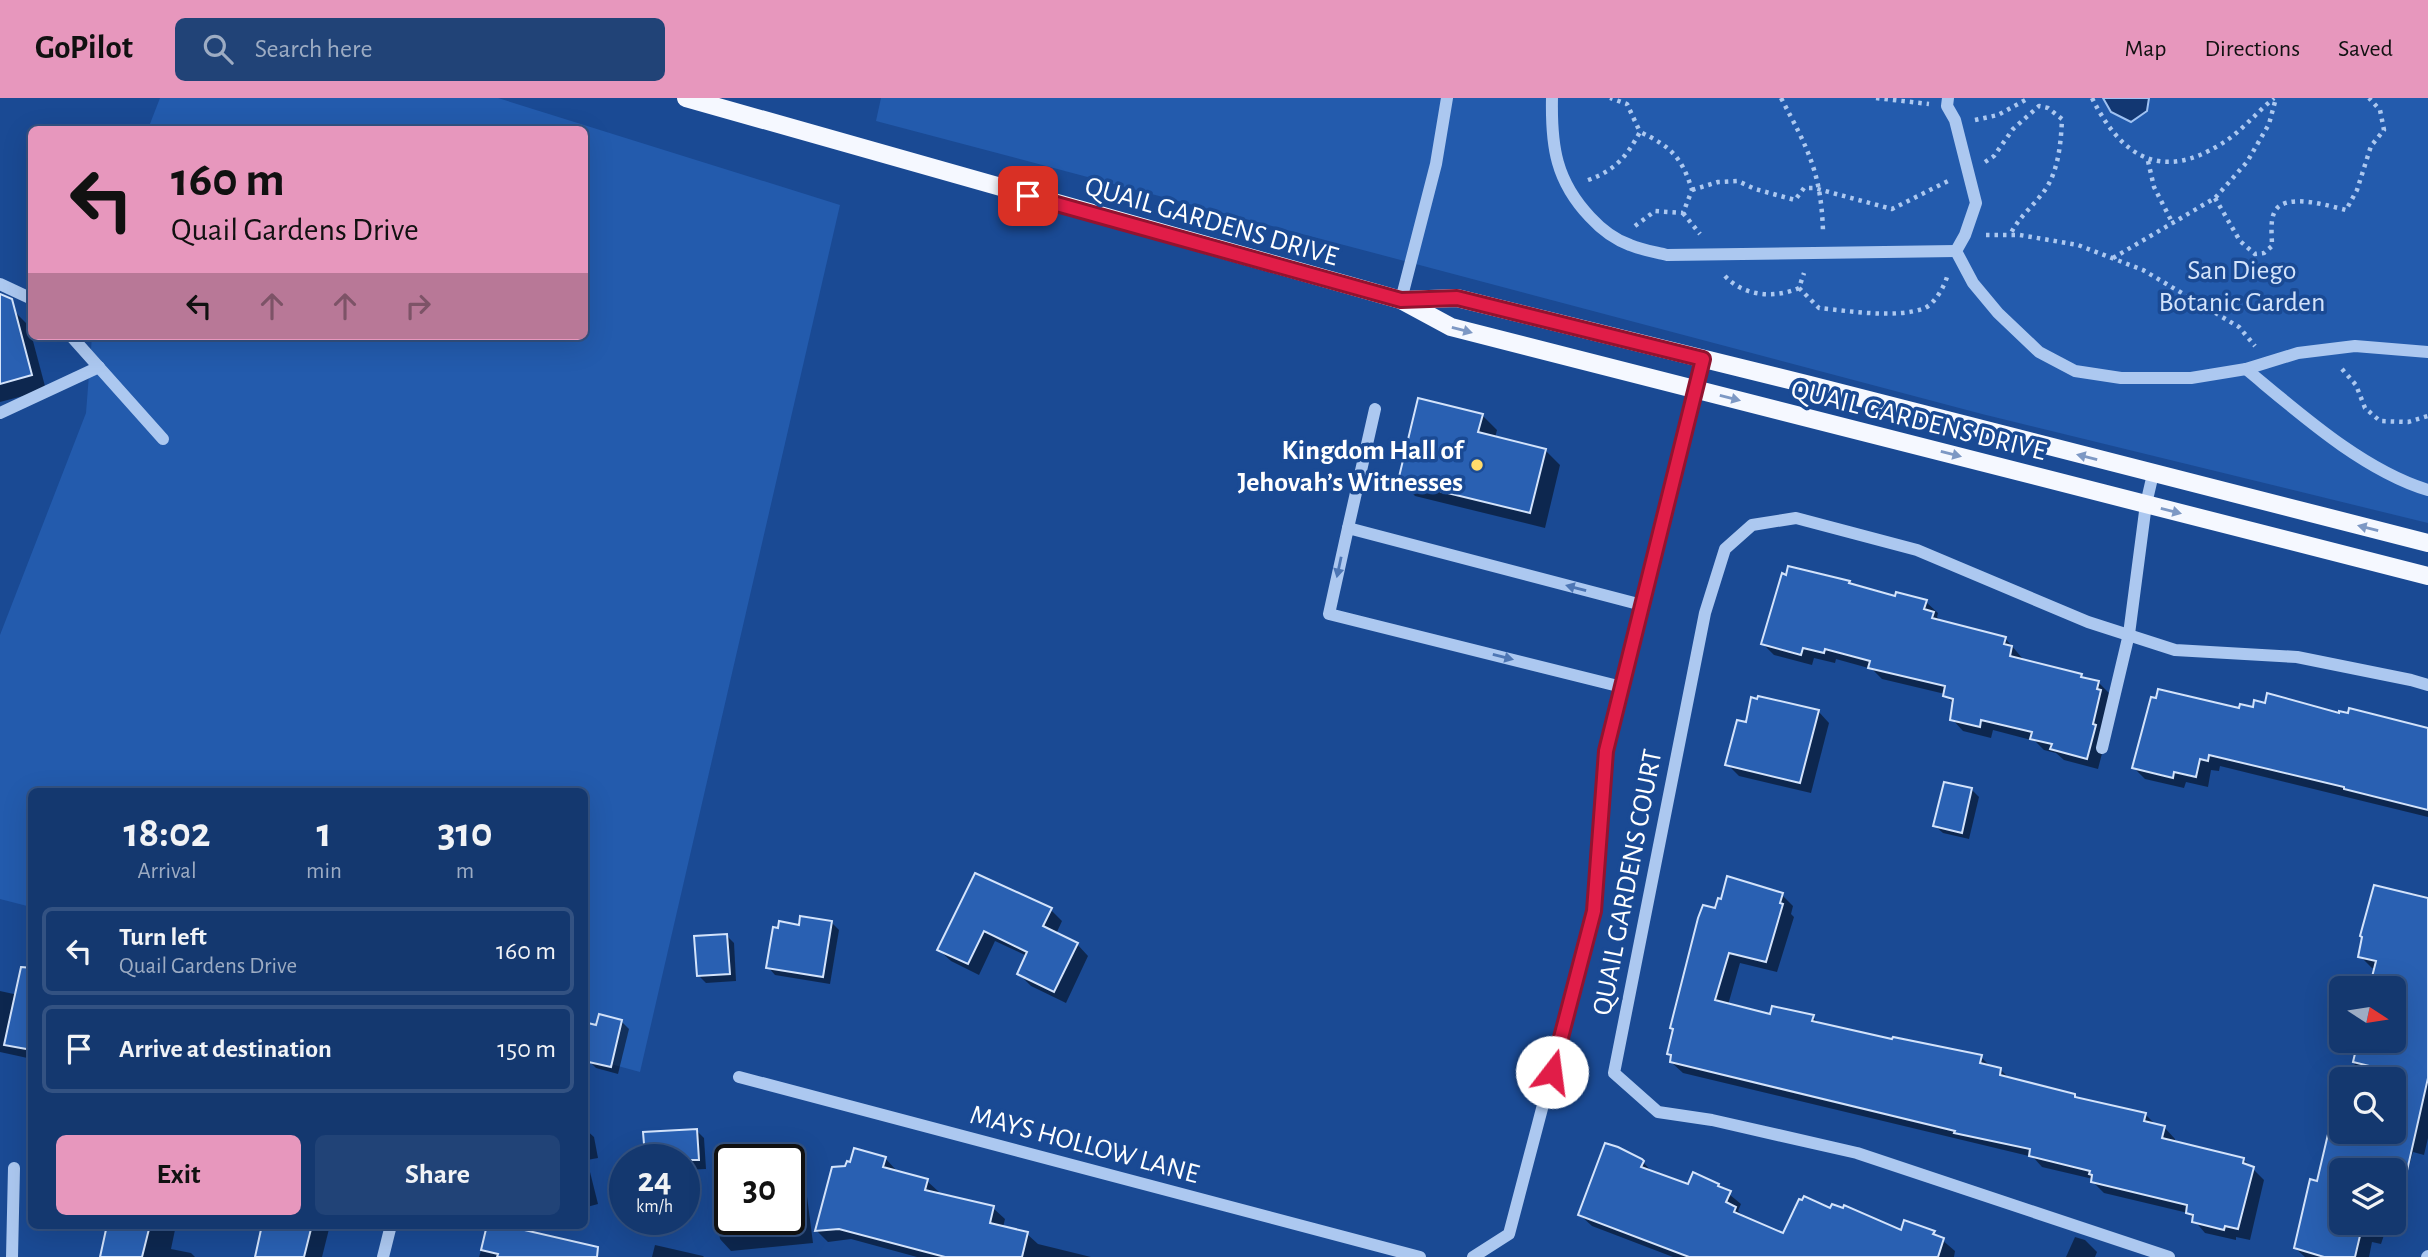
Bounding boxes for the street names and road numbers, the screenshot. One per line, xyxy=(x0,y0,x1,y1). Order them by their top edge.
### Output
street label: QUAIL GARDENS DRIVE xyxy=(1082,172,1341,271)
street label: QUAIL GARDENS DRIVE xyxy=(1788,376,2049,466)
street label: QUAIL GARDENS COURT xyxy=(1588,747,1668,1018)
street label: MAYS HOLLOW LANE xyxy=(967,1101,1202,1189)

